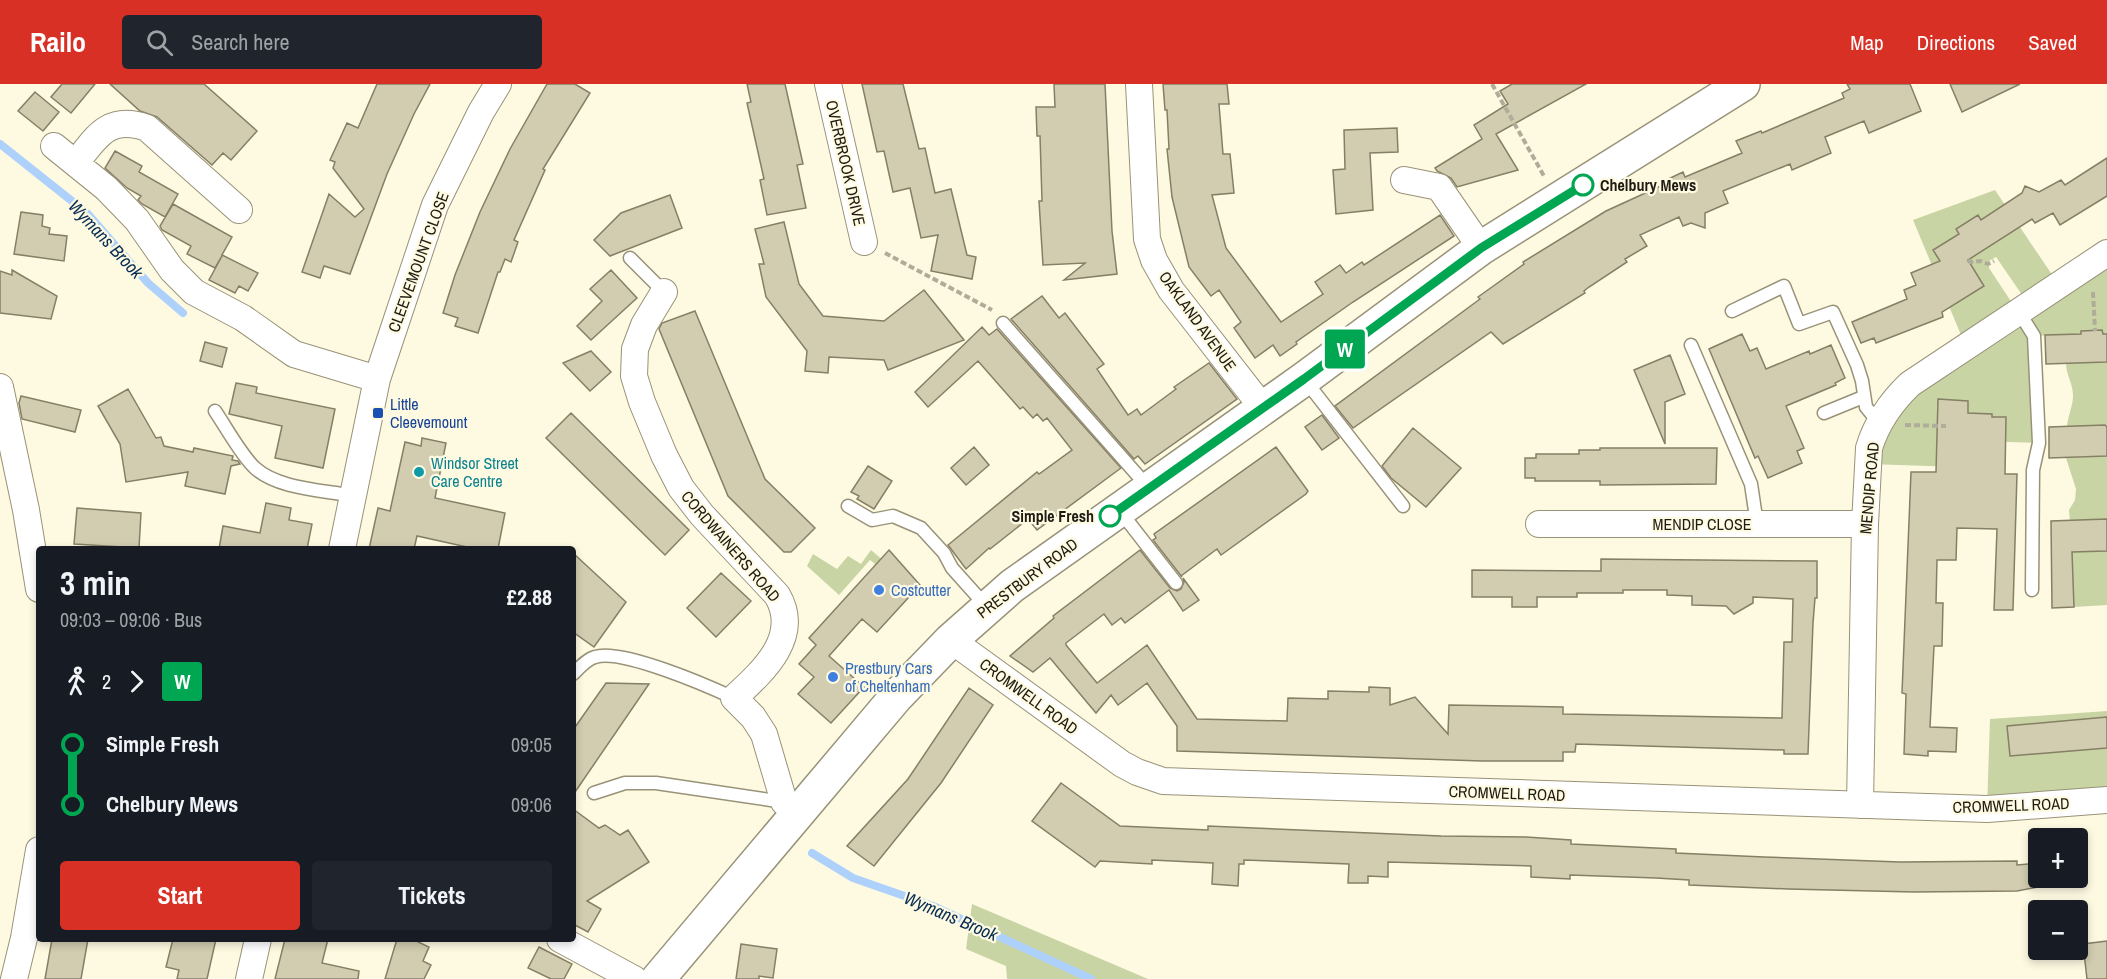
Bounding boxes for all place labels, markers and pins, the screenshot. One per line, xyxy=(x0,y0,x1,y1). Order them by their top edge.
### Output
marker: Chelbury Mews xyxy=(1572,174,1594,196)
place label: Chelbury Mews xyxy=(1600,174,1696,196)
place label: Little Cleevemount xyxy=(390,393,468,433)
marker: Little Cleevemount xyxy=(371,406,385,420)
place label: Windsor Street Care Centre xyxy=(431,452,519,492)
marker: Windsor Street Care Centre xyxy=(412,465,426,479)
place label: Simple Fresh xyxy=(1012,505,1094,527)
marker: Simple Fresh xyxy=(1099,505,1121,527)
place label: Costcutter xyxy=(891,579,951,601)
marker: Costcutter xyxy=(872,583,886,597)
place label: Prestbury Cars of Cheltenham xyxy=(845,657,933,697)
marker: Prestbury Cars of Cheltenham xyxy=(826,670,840,684)

